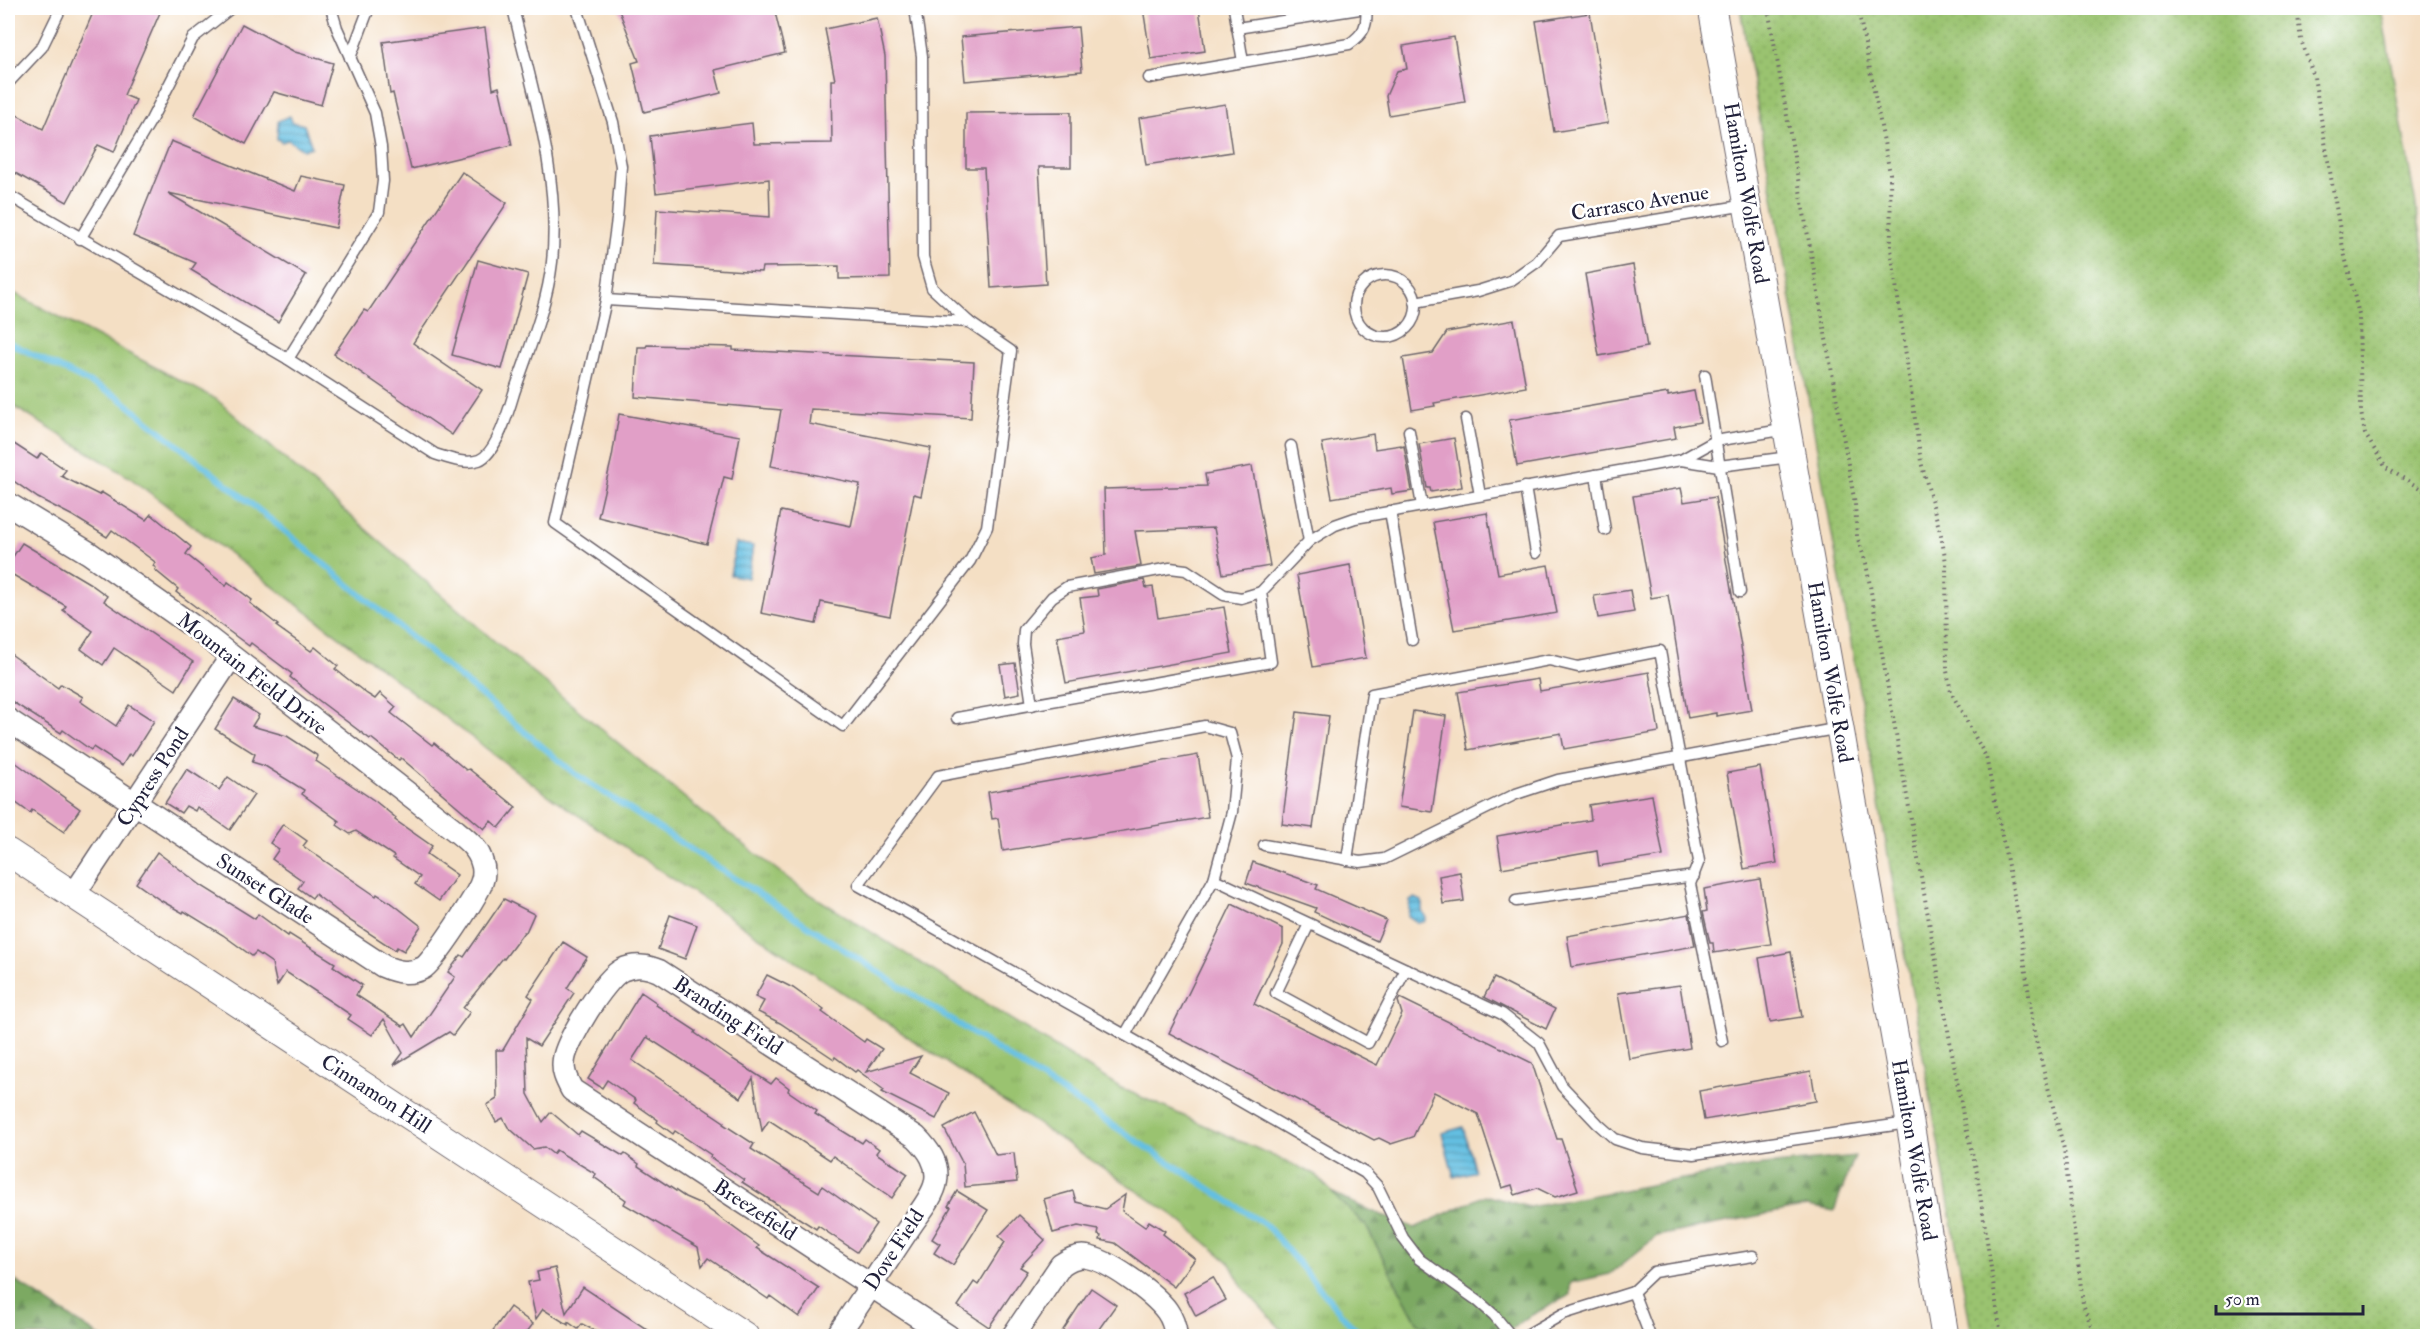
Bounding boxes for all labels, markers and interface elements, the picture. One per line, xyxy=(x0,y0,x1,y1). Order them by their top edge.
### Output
street label: Hamilton Wolfe Road xyxy=(1717,100,1775,286)
street label: Carrasco Avenue xyxy=(1569,179,1711,227)
street label: Hamilton Wolfe Road xyxy=(1801,579,1859,765)
street label: Mountain Field Drive xyxy=(171,607,333,741)
street label: Cypress Pond xyxy=(111,722,196,832)
street label: Sunset Glade xyxy=(211,847,319,931)
street label: Branding Field xyxy=(668,971,788,1062)
street label: Cinnamon Hill xyxy=(316,1048,437,1140)
street label: Hamilton Wolfe Road xyxy=(1885,1057,1943,1243)
street label: Breezefield xyxy=(708,1173,802,1247)
street label: Dove Field xyxy=(858,1204,931,1296)
scale bar xyxy=(2216,1278,2363,1316)
text: 50 m xyxy=(2225,1288,2260,1311)

